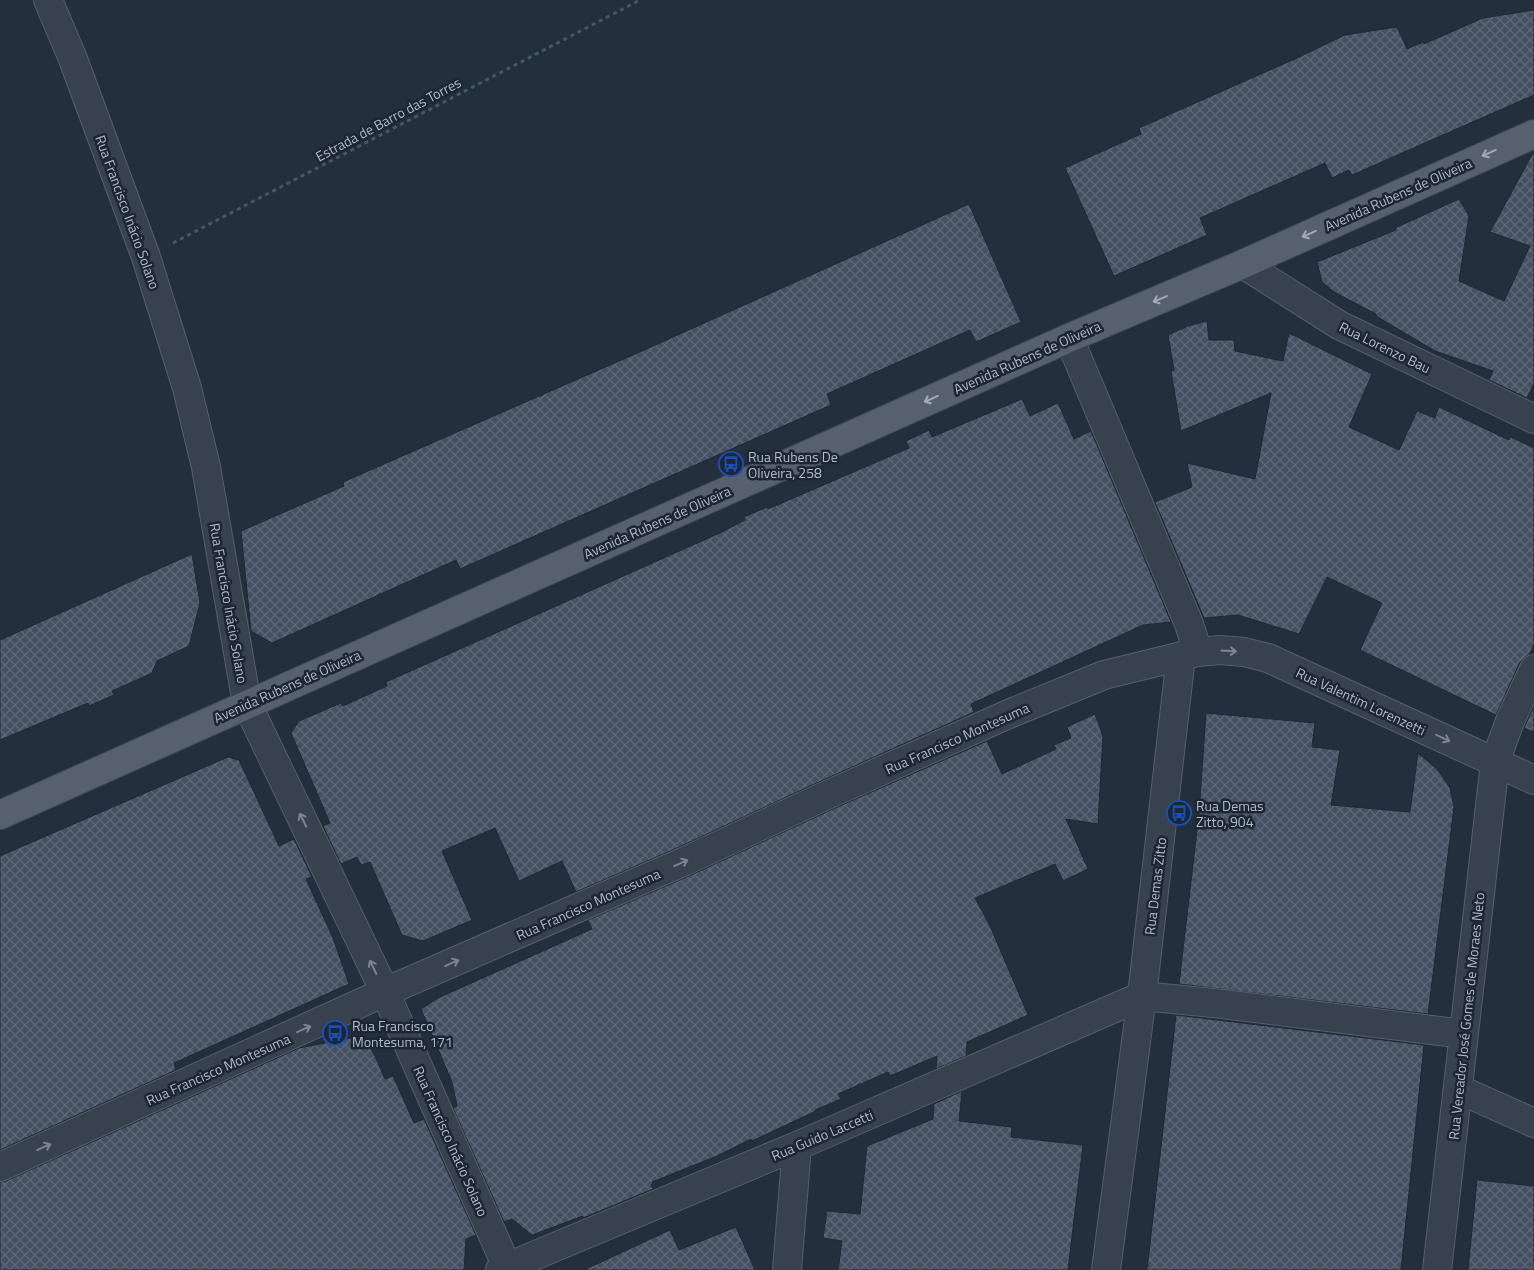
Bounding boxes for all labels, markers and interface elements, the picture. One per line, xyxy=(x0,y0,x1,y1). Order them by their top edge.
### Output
street label: Estrada de Barro das Torres xyxy=(311,72,465,166)
street label: Rua Francisco Inácio Solano xyxy=(90,132,166,292)
one-way arrow xyxy=(1482,149,1497,159)
street label: Avenida Rubens de Oliveira xyxy=(1321,152,1475,236)
one-way arrow xyxy=(1302,229,1317,239)
one-way arrow xyxy=(1153,294,1168,304)
street label: Avenida Rubens de Oliveira xyxy=(950,315,1104,399)
street label: Rua Lorenzo Bau xyxy=(1336,316,1434,378)
one-way arrow xyxy=(924,395,939,405)
place label: Rua Rubens De Oliveira, 258 xyxy=(748,446,838,483)
bus stop icon: Rua Rubens De Oliveira, 258 xyxy=(718,451,744,477)
street label: Avenida Rubens de Oliveira xyxy=(580,480,734,564)
street label: Rua Francisco Inácio Solano xyxy=(205,521,253,685)
street label: Avenida Rubens de Oliveira xyxy=(210,644,364,728)
one-way arrow xyxy=(1221,646,1237,655)
street label: Rua Valentim Lorenzetti xyxy=(1293,662,1429,740)
street label: Rua Francisco Montesuma xyxy=(882,697,1032,779)
one-way arrow xyxy=(1435,734,1450,744)
place label: Rua Demas Zitto, 904 xyxy=(1196,795,1263,832)
bus stop icon: Rua Demas Zitto, 904 xyxy=(1166,800,1192,826)
one-way arrow xyxy=(297,813,307,828)
street label: Rua Demas Zitto xyxy=(1139,836,1171,936)
one-way arrow xyxy=(673,857,688,867)
street label: Rua Francisco Montesuma xyxy=(513,863,663,945)
street label: Rua Vereador José Gomes de Moraes Neto xyxy=(1443,891,1489,1141)
one-way arrow xyxy=(444,958,459,968)
one-way arrow xyxy=(368,960,377,975)
place label: Rua Francisco Montesuma, 171 xyxy=(352,1015,453,1052)
bus stop icon: Rua Francisco Montesuma, 171 xyxy=(322,1020,348,1046)
one-way arrow xyxy=(296,1024,311,1034)
street label: Rua Francisco Montesuma xyxy=(143,1028,293,1110)
street label: Rua Francisco Inácio Solano xyxy=(408,1063,494,1219)
street label: Rua Guido Laccetti xyxy=(768,1104,876,1166)
one-way arrow xyxy=(36,1142,51,1151)

